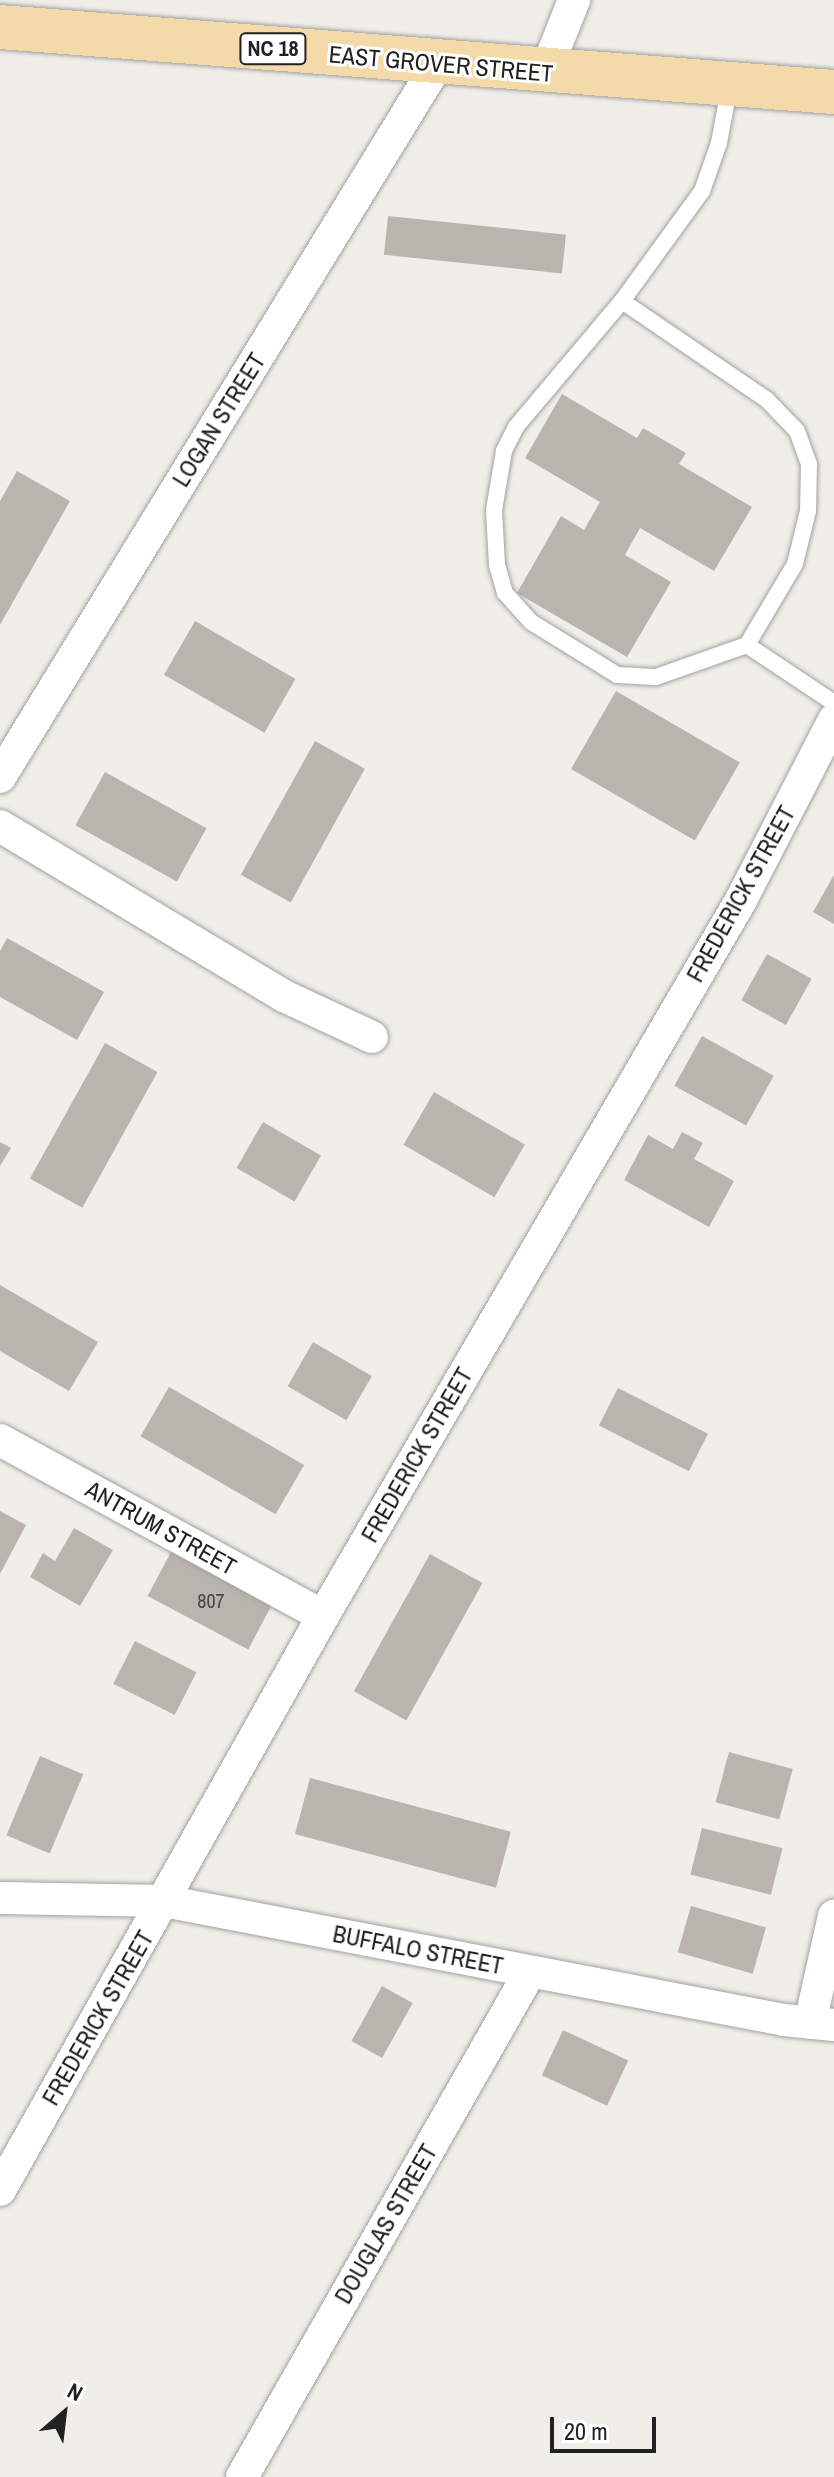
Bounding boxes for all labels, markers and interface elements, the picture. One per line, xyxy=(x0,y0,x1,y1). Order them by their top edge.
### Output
road number: NC 18 xyxy=(239,31,307,67)
street label: EAST GROVER STREET xyxy=(328,40,554,88)
street label: LOGAN STREET xyxy=(167,348,271,492)
street label: FREDERICK STREET xyxy=(681,801,801,987)
street label: FREDERICK STREET xyxy=(355,1363,479,1547)
street label: ANTRUM STREET xyxy=(81,1475,241,1581)
house number: 807 xyxy=(197,1588,225,1612)
street label: BUFFALO STREET xyxy=(330,1919,506,1981)
street label: FREDERICK STREET xyxy=(36,1926,160,2110)
street label: DOUGLAS STREET xyxy=(329,2139,443,2309)
north arrow xyxy=(24,2373,104,2453)
text: N xyxy=(62,2376,88,2408)
scale bar xyxy=(554,2401,660,2451)
text: 20 m xyxy=(564,2415,608,2447)

